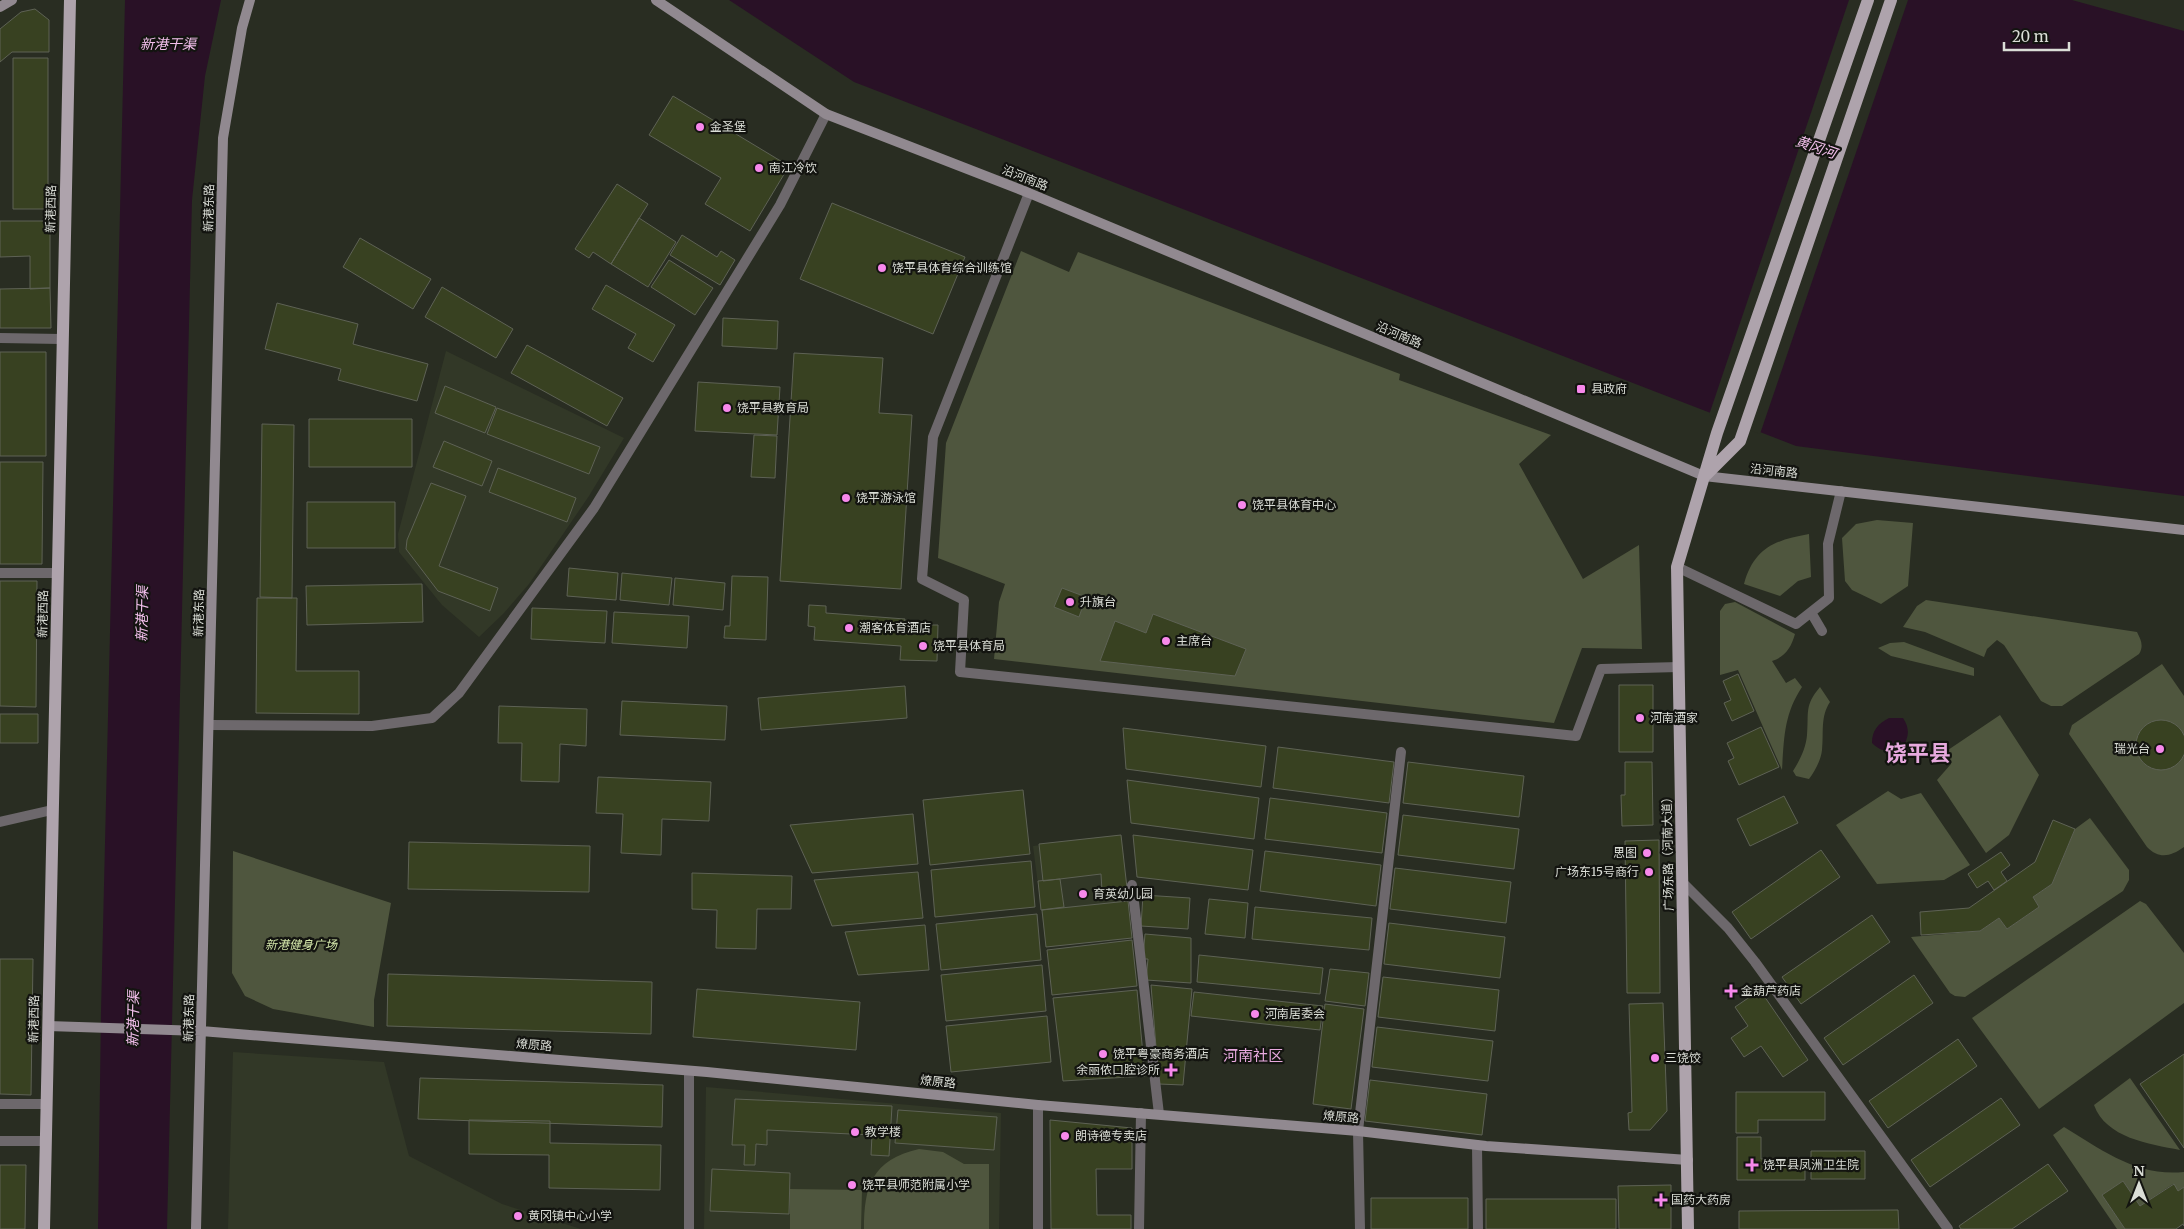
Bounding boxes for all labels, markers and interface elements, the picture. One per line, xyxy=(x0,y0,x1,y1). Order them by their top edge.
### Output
scale bar xyxy=(2004,20,2069,52)
text: 20 m xyxy=(2012,27,2049,46)
water label: 新港干渠 xyxy=(140,35,198,53)
place label: 金圣堡 xyxy=(710,119,746,134)
marker: 金圣堡 xyxy=(694,121,706,133)
water label: 黄冈河 xyxy=(1793,132,1842,163)
place label: 南江冷饮 xyxy=(769,160,817,175)
marker: 南江冷饮 xyxy=(753,162,765,174)
street label: 沿河南路 xyxy=(1000,162,1050,193)
street label: 新港东路 xyxy=(201,184,216,232)
street label: 新港西路 xyxy=(43,185,58,233)
place label: 饶平县体育综合训练馆 xyxy=(892,260,1012,275)
marker: 饶平县体育综合训练馆 xyxy=(876,262,888,274)
street label: 沿河南路 xyxy=(1374,318,1424,351)
place label: 县政府 xyxy=(1591,381,1627,396)
marker: 县政府 xyxy=(1575,383,1587,395)
place label: 饶平县教育局 xyxy=(737,400,809,415)
marker: 饶平县教育局 xyxy=(721,402,733,414)
street label: 沿河南路 xyxy=(1749,461,1799,480)
place label: 饶平游泳馆 xyxy=(856,490,916,505)
marker: 饶平游泳馆 xyxy=(840,492,852,504)
place label: 饶平县体育中心 xyxy=(1252,497,1336,512)
marker: 饶平县体育中心 xyxy=(1236,499,1248,511)
water label: 新港干渠 xyxy=(133,584,152,642)
street label: 新港东路 xyxy=(191,589,206,637)
street label: 新港西路 xyxy=(35,590,50,638)
place label: 升旗台 xyxy=(1080,594,1116,609)
marker: 升旗台 xyxy=(1064,596,1076,608)
place label: 潮客体育酒店 xyxy=(859,620,931,635)
marker: 潮客体育酒店 xyxy=(843,622,855,634)
place label: 主席台 xyxy=(1176,633,1212,648)
marker: 主席台 xyxy=(1160,635,1172,647)
place label: 饶平县体育局 xyxy=(933,638,1005,653)
marker: 饶平县体育局 xyxy=(917,640,929,652)
place label: 河南酒家 xyxy=(1650,710,1698,725)
marker: 河南酒家 xyxy=(1634,712,1646,724)
district label: 饶平县 xyxy=(1885,739,1951,767)
place label: 瑞光台 xyxy=(2114,741,2150,756)
marker: 瑞光台 xyxy=(2154,743,2166,755)
street label: 广场东路（河南大道） xyxy=(1659,791,1676,911)
place label: 思图 xyxy=(1613,845,1637,860)
marker: 思图 xyxy=(1641,847,1653,859)
place label: 广场东15号商行 xyxy=(1555,864,1639,879)
marker: 广场东15号商行 xyxy=(1643,866,1655,878)
place label: 育英幼儿园 xyxy=(1093,886,1153,901)
marker: 育英幼儿园 xyxy=(1077,888,1089,900)
park label: 新港健身广场 xyxy=(265,937,338,952)
place label: 金葫芦药店 xyxy=(1741,983,1801,998)
marker: 金葫芦药店 xyxy=(1725,985,1737,997)
water label: 新港干渠 xyxy=(124,989,143,1047)
street label: 新港东路 xyxy=(181,994,196,1042)
street label: 新港西路 xyxy=(26,995,41,1043)
place label: 河南居委会 xyxy=(1265,1006,1325,1021)
marker: 河南居委会 xyxy=(1249,1008,1261,1020)
street label: 燎原路 xyxy=(515,1035,553,1054)
place label: 饶平粤豪商务酒店 xyxy=(1113,1046,1209,1061)
district label: 河南社区 xyxy=(1223,1046,1283,1065)
marker: 饶平粤豪商务酒店 xyxy=(1097,1048,1109,1060)
place label: 三饶饺 xyxy=(1665,1050,1701,1065)
marker: 三饶饺 xyxy=(1649,1052,1661,1064)
place label: 余丽侬口腔诊所 xyxy=(1076,1062,1160,1077)
marker: 余丽侬口腔诊所 xyxy=(1164,1063,1178,1077)
street label: 燎原路 xyxy=(919,1072,957,1091)
street label: 燎原路 xyxy=(1322,1107,1360,1126)
place label: 教学楼 xyxy=(865,1124,901,1139)
marker: 教学楼 xyxy=(849,1126,861,1138)
place label: 朗诗德专卖店 xyxy=(1075,1128,1147,1143)
marker: 朗诗德专卖店 xyxy=(1059,1130,1071,1142)
place label: 饶平县凤洲卫生院 xyxy=(1763,1157,1859,1172)
marker: 饶平县凤洲卫生院 xyxy=(1745,1158,1759,1172)
north arrow xyxy=(2114,1159,2164,1209)
text: N xyxy=(2133,1162,2145,1180)
place label: 饶平县师范附属小学 xyxy=(862,1177,970,1192)
marker: 饶平县师范附属小学 xyxy=(846,1179,858,1191)
place label: 国药大药房 xyxy=(1671,1192,1731,1207)
marker: 国药大药房 xyxy=(1655,1194,1667,1206)
place label: 黄冈镇中心小学 xyxy=(528,1208,612,1223)
marker: 黄冈镇中心小学 xyxy=(512,1210,524,1222)

